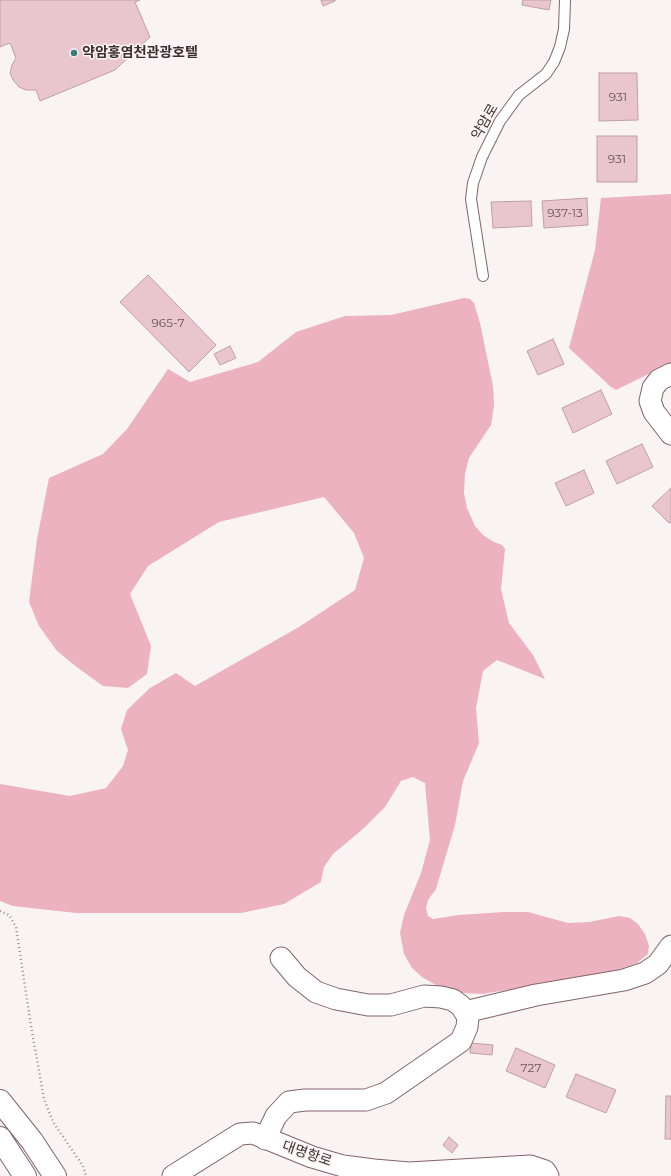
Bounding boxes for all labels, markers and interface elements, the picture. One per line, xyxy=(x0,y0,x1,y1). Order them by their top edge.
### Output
place label: 약암홍염천관광호텔 xyxy=(82,45,198,61)
marker: 약암홍염천관광호텔 xyxy=(69,48,79,58)
house number: 931 xyxy=(609,90,627,104)
street label: 약암로 xyxy=(468,101,502,143)
house number: 931 xyxy=(608,152,626,166)
house number: 937-13 xyxy=(547,206,583,220)
house number: 965-7 xyxy=(152,316,184,330)
house number: 727 xyxy=(521,1061,541,1075)
street label: 대명항로 xyxy=(280,1138,334,1170)

